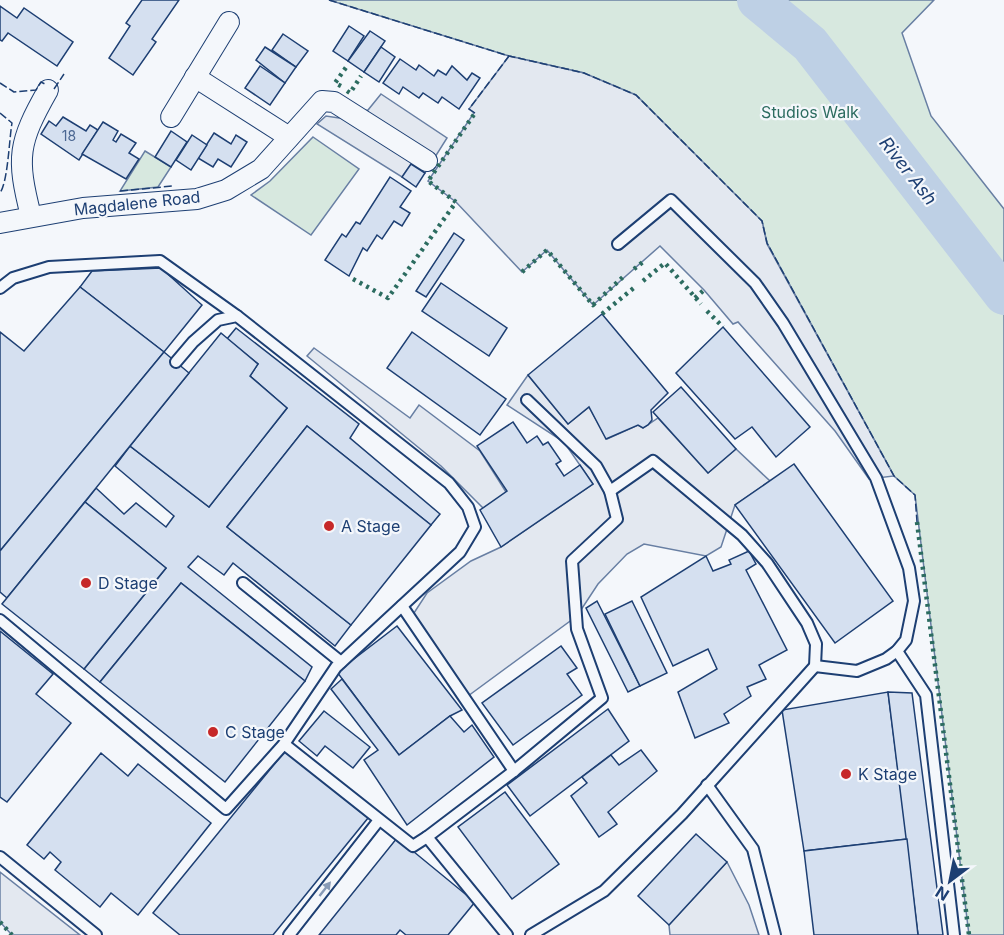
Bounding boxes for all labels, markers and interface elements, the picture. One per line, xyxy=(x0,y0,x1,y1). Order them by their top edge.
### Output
park label: Studios Walk xyxy=(761,102,859,122)
house number: 18 xyxy=(62,127,76,144)
water label: River Ash xyxy=(875,133,941,209)
street label: Magdalene Road xyxy=(73,186,201,220)
place label: A Stage xyxy=(341,516,400,536)
marker: A Stage xyxy=(322,519,336,533)
place label: D Stage xyxy=(98,573,158,593)
marker: D Stage xyxy=(79,576,93,590)
place label: C Stage xyxy=(225,722,285,742)
marker: C Stage xyxy=(206,725,220,739)
place label: K Stage xyxy=(858,764,917,784)
marker: K Stage xyxy=(839,767,853,781)
north arrow xyxy=(920,851,980,911)
one-way arrow xyxy=(319,881,332,897)
text: N xyxy=(932,882,953,905)

